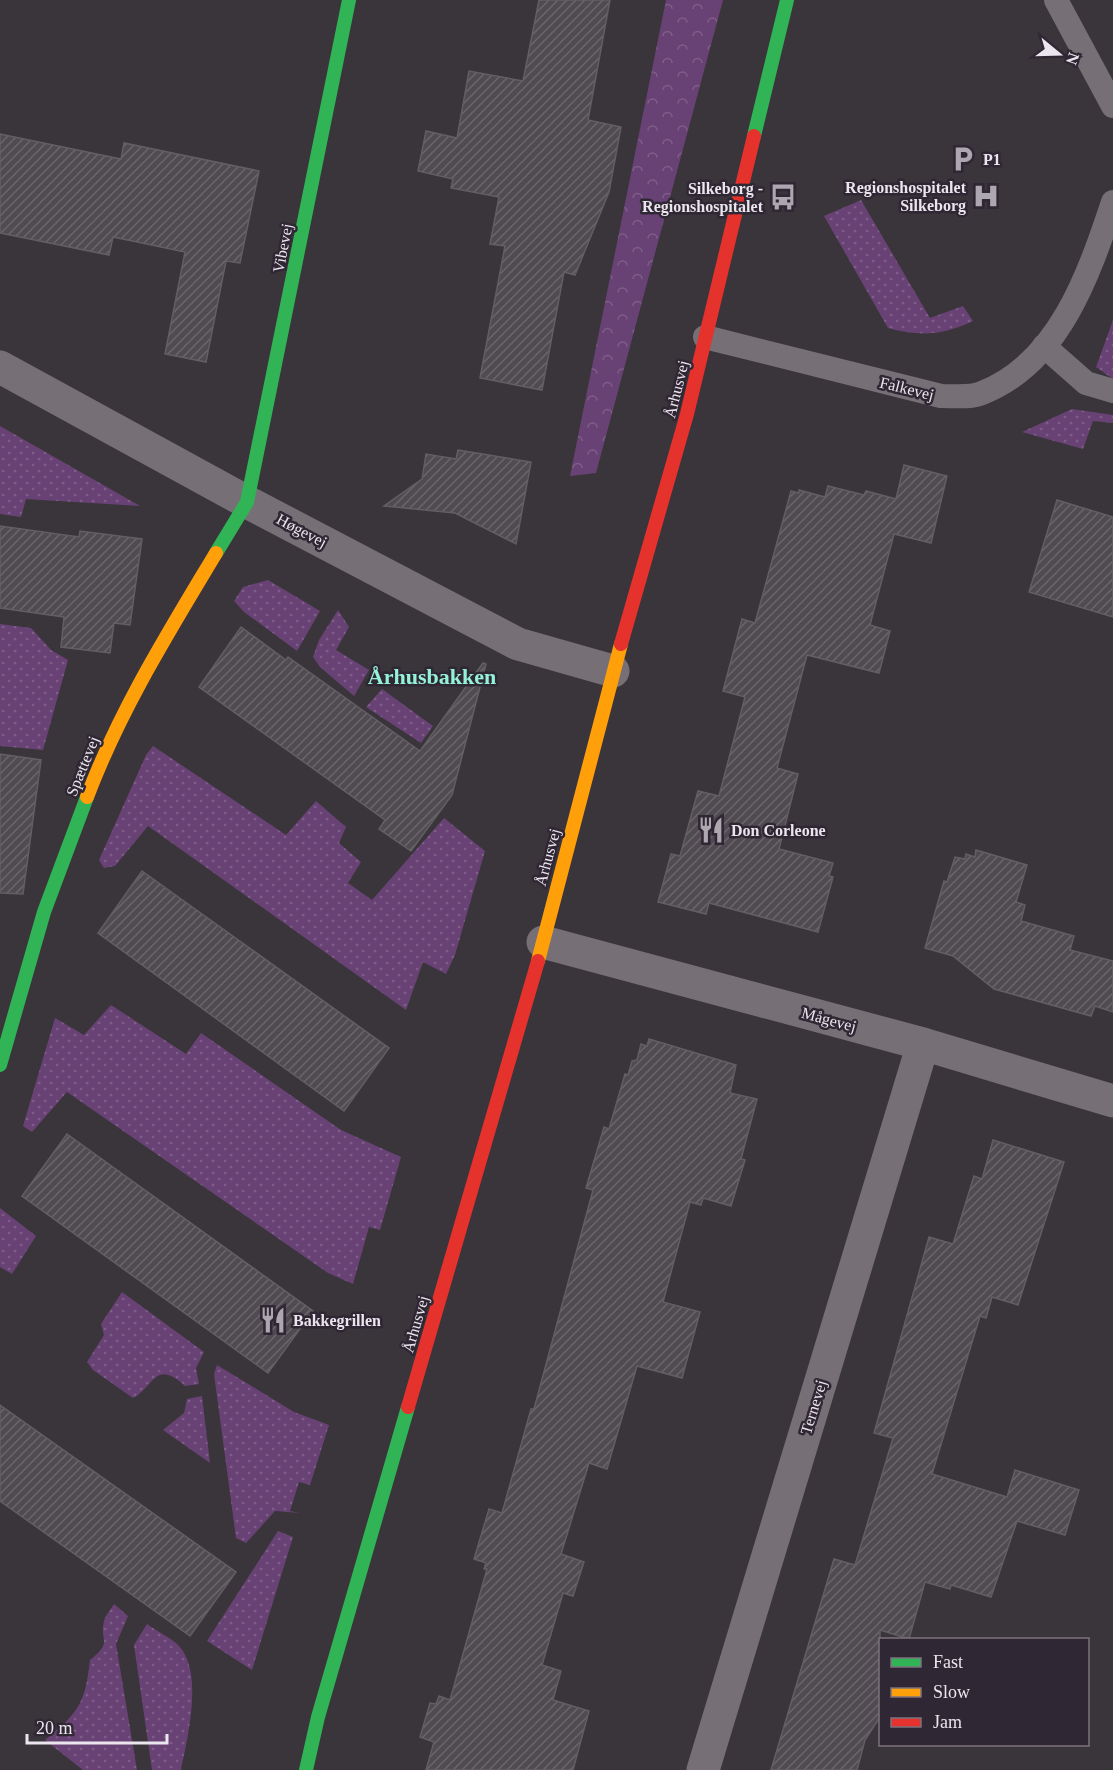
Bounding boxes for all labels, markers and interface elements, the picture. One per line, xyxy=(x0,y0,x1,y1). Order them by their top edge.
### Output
north arrow xyxy=(1029,24,1089,84)
text: N xyxy=(1063,50,1083,67)
parking icon: P1 xyxy=(948,144,978,174)
place label: P1 xyxy=(983,151,1001,168)
place label: Regionshospitalet Silkeborg xyxy=(845,179,967,215)
place label: Silkeborg - Regionshospitalet xyxy=(642,180,764,216)
hospital icon: Regionshospitalet Silkeborg xyxy=(971,181,1001,211)
bus stop icon: Silkeborg - Regionshospitalet xyxy=(768,182,798,212)
street label: Vibevej xyxy=(269,222,297,274)
street label: Århusvej xyxy=(661,359,693,420)
street label: Falkevej xyxy=(878,374,936,404)
street label: Høgevej xyxy=(273,510,330,552)
district label: Århusbakken xyxy=(368,664,496,689)
street label: Spættevej xyxy=(63,734,103,799)
restaurant icon: Don Corleone xyxy=(696,815,726,845)
place label: Don Corleone xyxy=(731,822,826,839)
street label: Århusvej xyxy=(532,827,564,888)
street label: Mågevej xyxy=(799,1004,858,1036)
street label: Århusvej xyxy=(399,1294,433,1355)
restaurant icon: Bakkegrillen xyxy=(258,1305,288,1335)
place label: Bakkegrillen xyxy=(293,1312,381,1330)
street label: Ternevej xyxy=(797,1378,831,1437)
legend xyxy=(879,1638,1089,1746)
text: Fast xyxy=(933,1652,963,1672)
text: Slow xyxy=(933,1682,970,1702)
scale bar xyxy=(27,1707,166,1745)
text: Jam xyxy=(933,1712,962,1732)
text: 20 m xyxy=(36,1718,73,1738)

